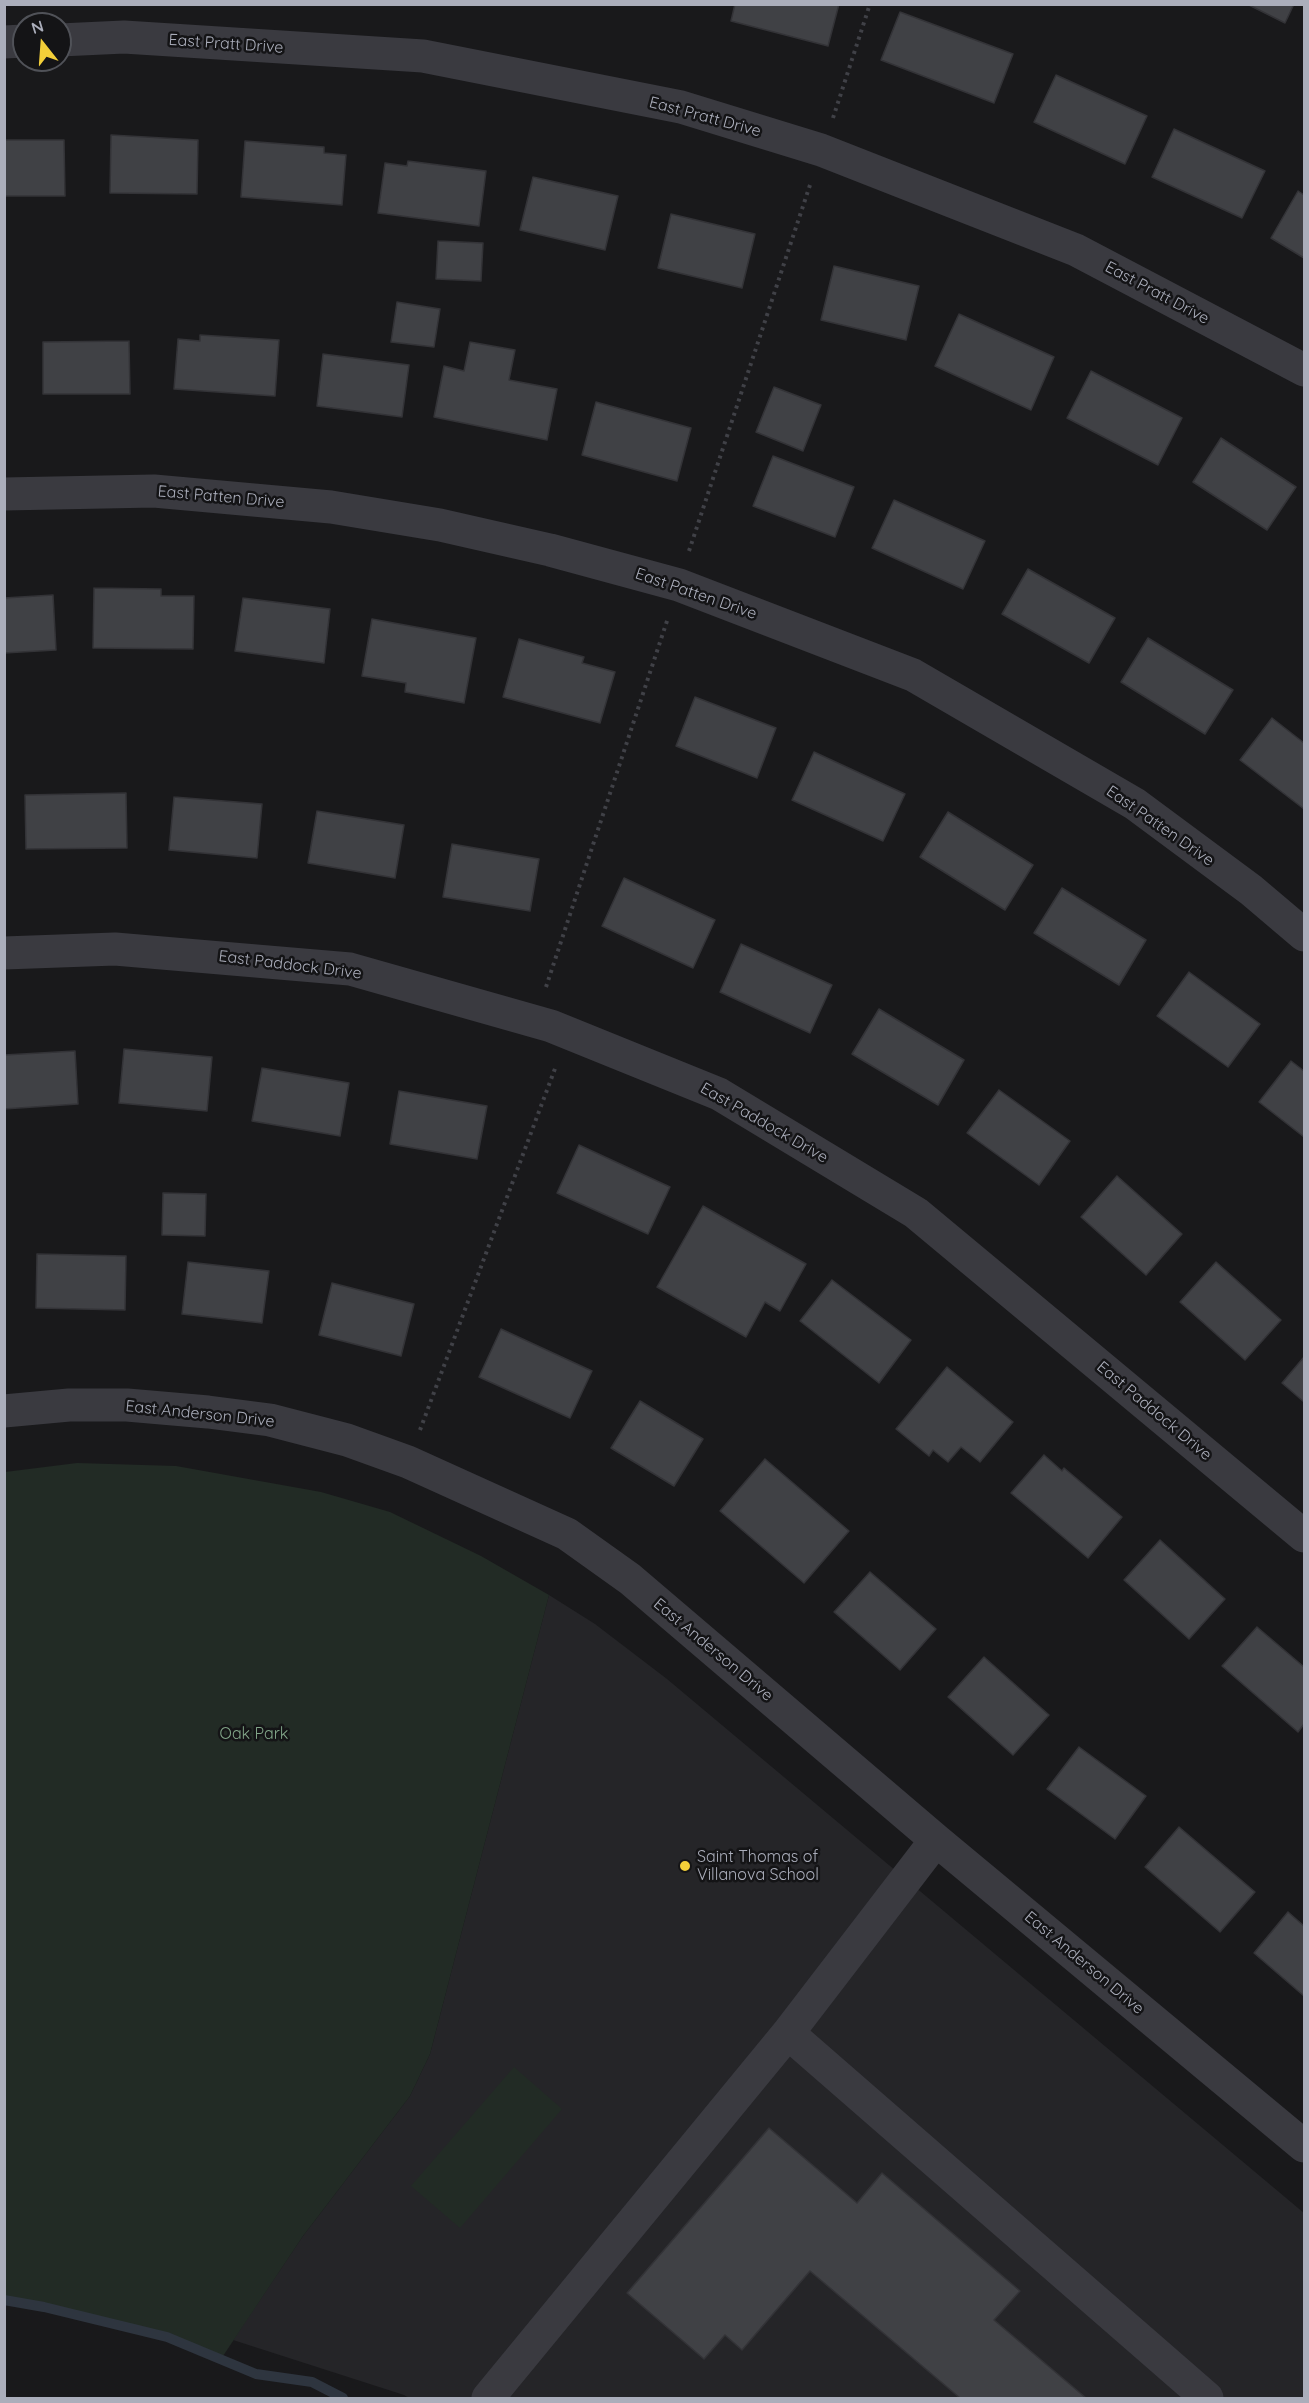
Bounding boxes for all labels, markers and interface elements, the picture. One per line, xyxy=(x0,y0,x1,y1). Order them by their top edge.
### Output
north arrow xyxy=(12,12,72,72)
text: N xyxy=(29,15,46,38)
street label: East Pratt Drive xyxy=(168,30,284,58)
street label: East Pratt Drive xyxy=(647,93,763,141)
street label: East Pratt Drive xyxy=(1102,258,1212,328)
street label: East Patten Drive xyxy=(157,482,285,512)
street label: East Patten Drive xyxy=(633,564,759,624)
street label: East Patten Drive xyxy=(1102,782,1218,870)
street label: East Paddock Drive xyxy=(217,947,363,983)
street label: East Paddock Drive xyxy=(697,1079,831,1167)
street label: East Paddock Drive xyxy=(1093,1357,1215,1465)
street label: East Anderson Drive xyxy=(124,1397,276,1431)
street label: East Anderson Drive xyxy=(649,1594,777,1706)
park label: Oak Park xyxy=(220,1724,288,1744)
place label: Saint Thomas of Villanova School xyxy=(697,1847,819,1885)
marker: Saint Thomas of Villanova School xyxy=(678,1859,692,1873)
street label: East Anderson Drive xyxy=(1020,1907,1148,2019)

